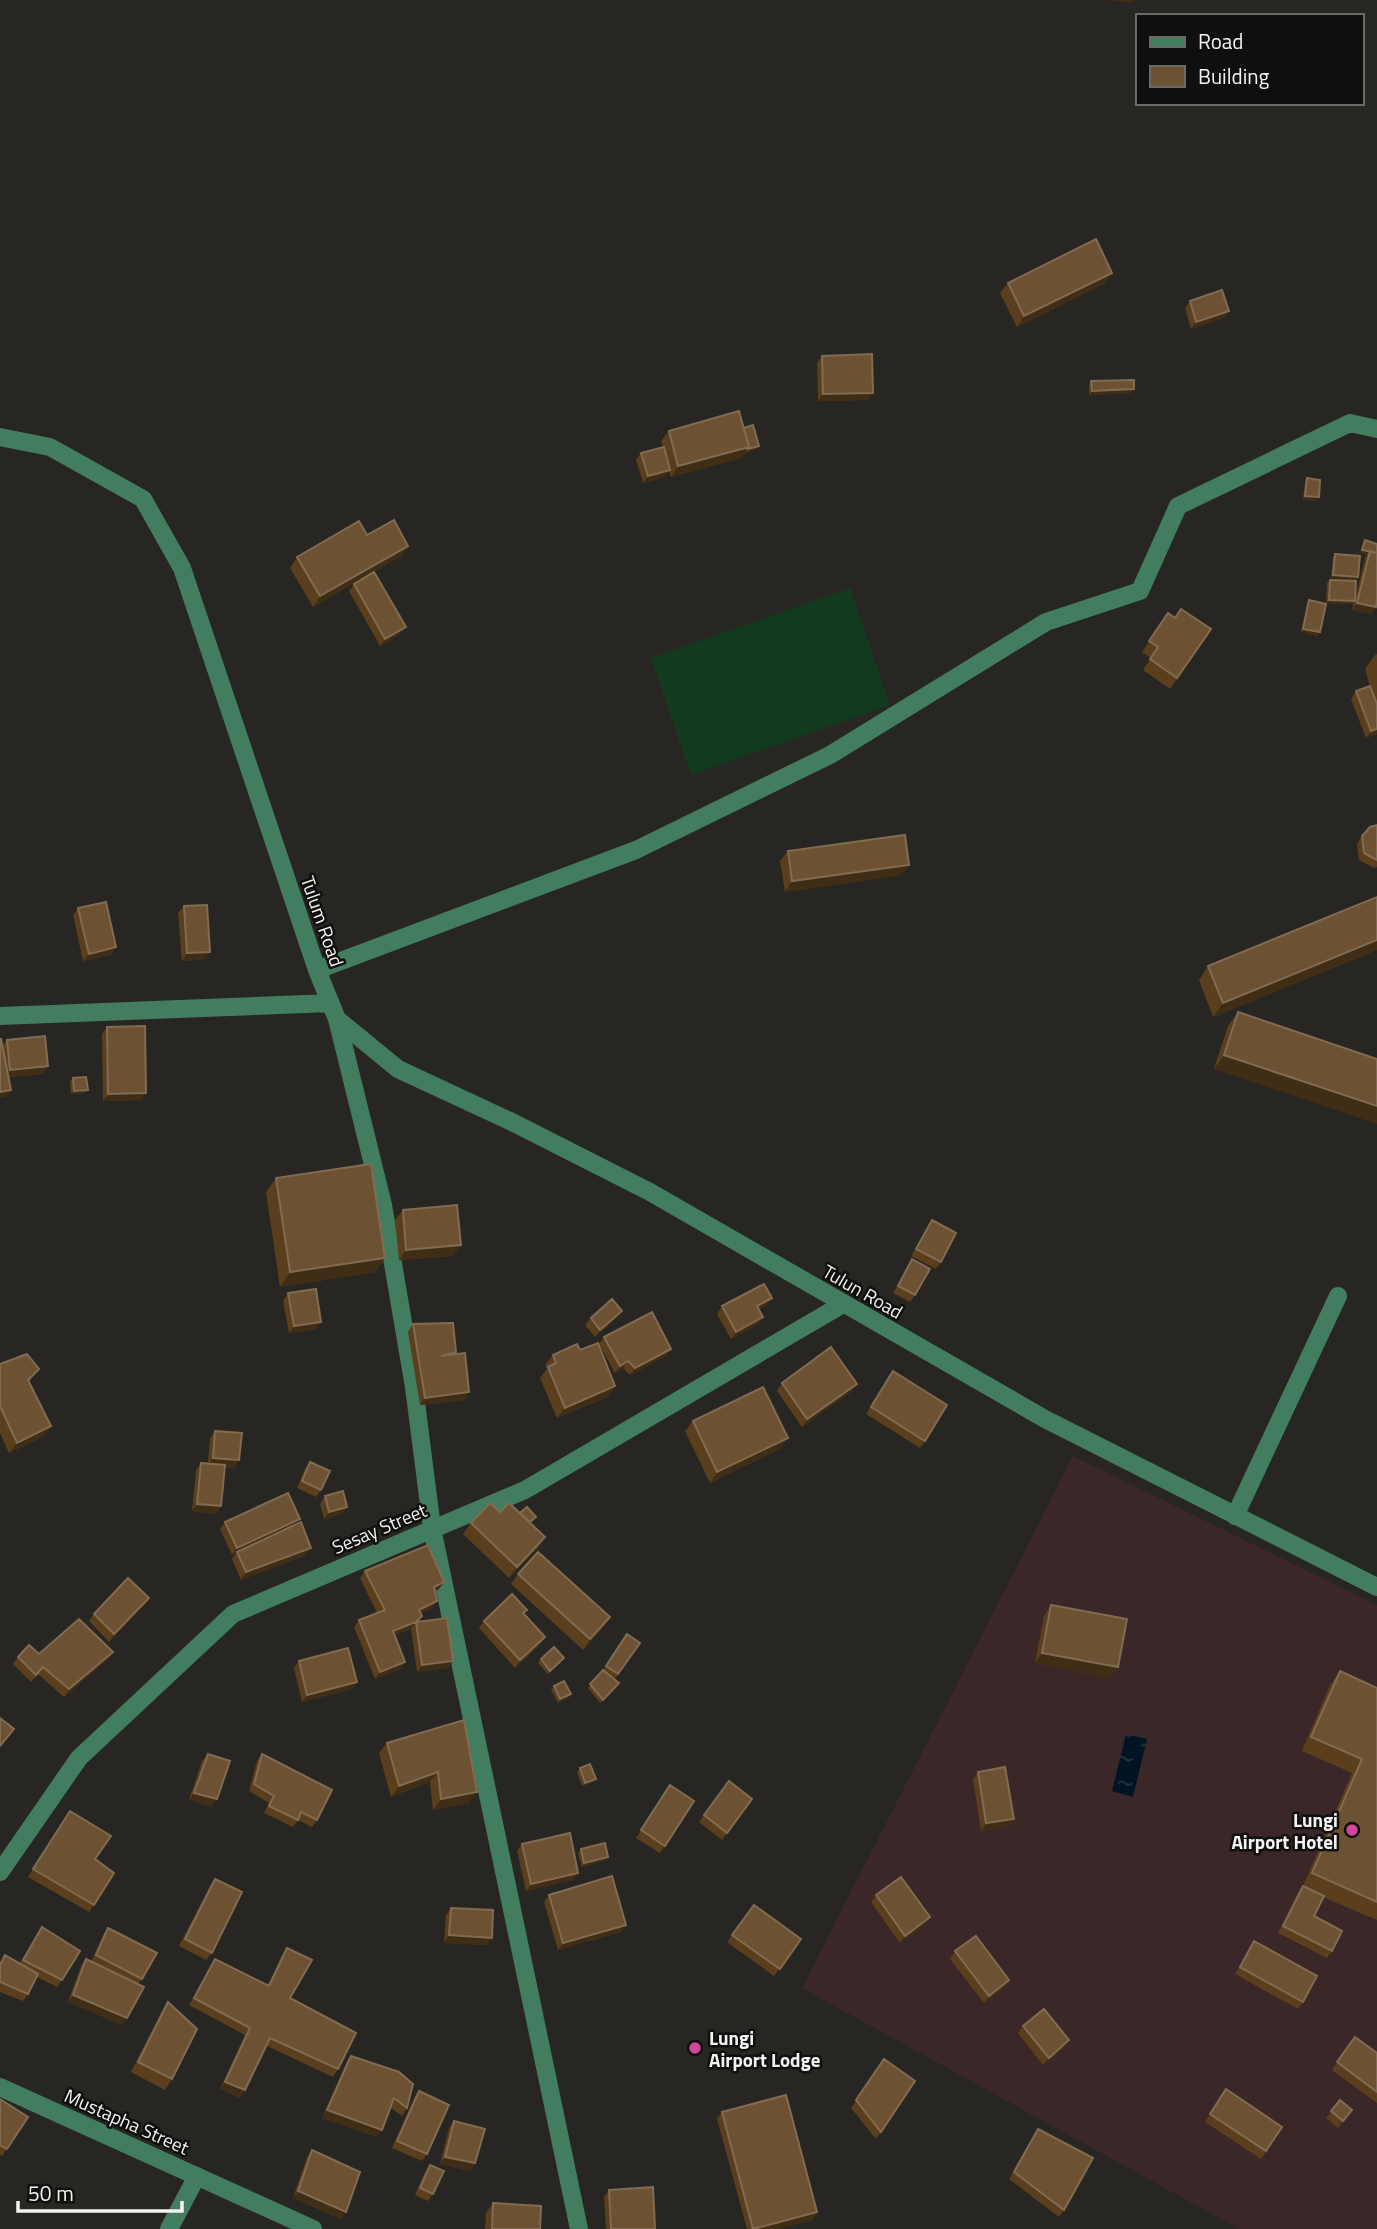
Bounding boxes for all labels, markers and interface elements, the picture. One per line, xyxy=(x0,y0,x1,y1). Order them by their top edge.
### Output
legend xyxy=(1136,14,1363,105)
text: Road xyxy=(1198,25,1243,57)
text: Building xyxy=(1198,60,1270,92)
street label: Tulum Road xyxy=(294,872,352,970)
street label: Tulun Road xyxy=(817,1256,909,1326)
street label: Sesay Street xyxy=(327,1495,431,1561)
place label: Lungi Airport Hotel xyxy=(1231,1805,1338,1856)
marker: Lungi Airport Hotel xyxy=(1344,1822,1360,1838)
place label: Lungi Airport Lodge xyxy=(709,2023,821,2074)
marker: Lungi Airport Lodge xyxy=(687,2040,703,2056)
street label: Mustapha Street xyxy=(60,2081,194,2162)
scale bar xyxy=(18,2170,182,2214)
text: 50 m xyxy=(28,2177,74,2209)

